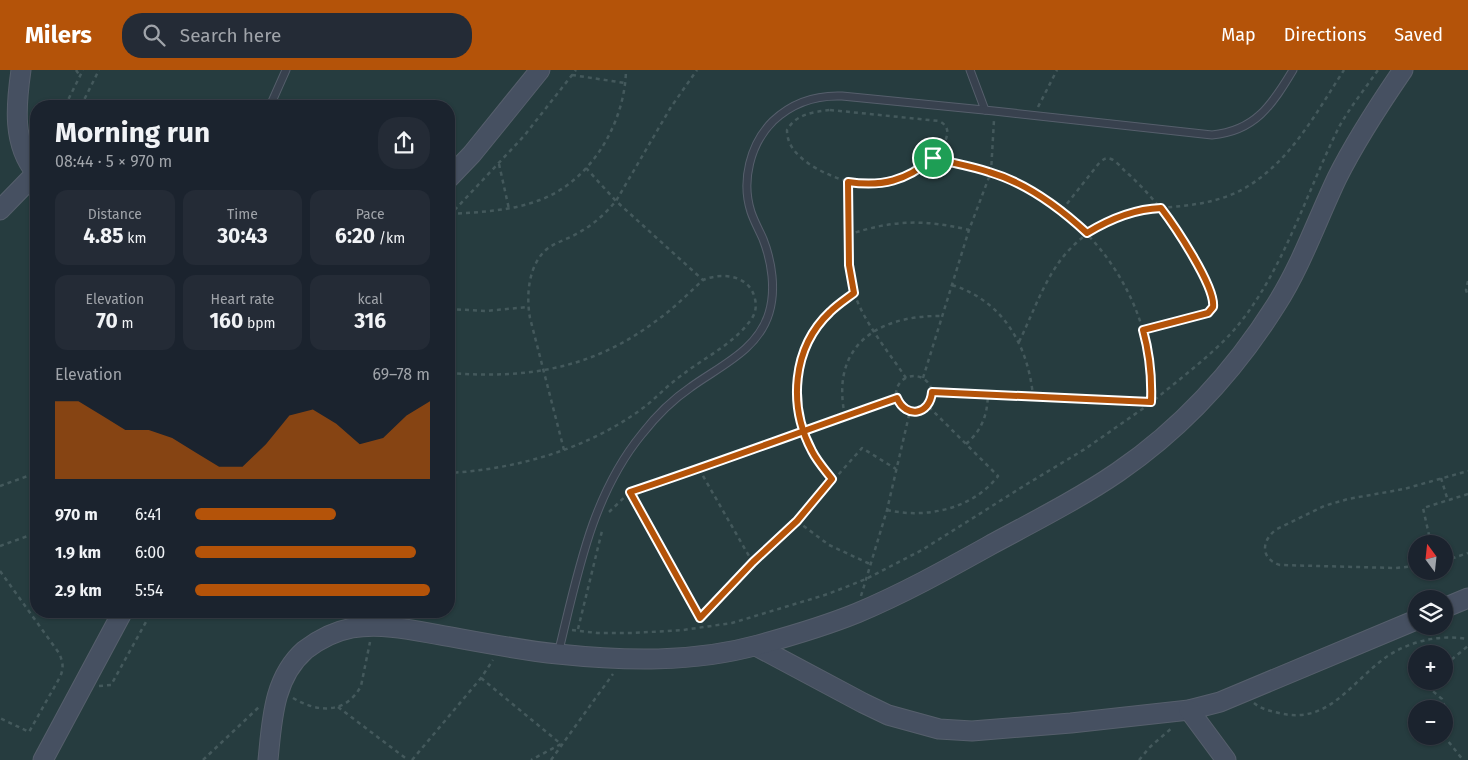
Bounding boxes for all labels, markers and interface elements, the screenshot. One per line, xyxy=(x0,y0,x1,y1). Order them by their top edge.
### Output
search box xyxy=(122,13,472,58)
text: Milers xyxy=(25,21,92,49)
icon: search xyxy=(140,21,168,49)
text: Search here xyxy=(180,24,281,47)
text: Map xyxy=(1221,24,1256,46)
text: Directions xyxy=(1284,24,1366,46)
text: Saved xyxy=(1394,24,1443,46)
text: Morning run xyxy=(55,116,210,149)
button: share xyxy=(378,117,430,169)
pin xyxy=(912,137,954,179)
icon: arrive xyxy=(919,144,947,172)
text: 08:44 · 5 × 970 m xyxy=(55,152,172,171)
text: Distance xyxy=(88,206,142,223)
text: Time xyxy=(227,206,258,223)
text: Pace xyxy=(356,206,385,223)
text: 4.85 xyxy=(83,223,124,249)
text: 30:43 xyxy=(217,223,268,249)
text: 6:20 xyxy=(335,223,375,249)
text: km xyxy=(124,230,146,247)
text: /km xyxy=(375,230,405,247)
text: Elevation xyxy=(85,291,144,308)
text: Heart rate xyxy=(211,291,274,308)
text: kcal xyxy=(358,291,383,308)
text: 70 xyxy=(96,308,118,334)
text: 160 xyxy=(209,308,243,334)
text: 316 xyxy=(354,308,386,334)
text: m xyxy=(118,315,134,332)
text: bpm xyxy=(243,315,276,332)
text: Elevation xyxy=(55,365,122,384)
text: 69–78 m xyxy=(372,365,430,384)
text: 970 m xyxy=(55,505,98,524)
text: 6:41 xyxy=(135,505,162,524)
north arrow xyxy=(1408,535,1452,580)
map controls xyxy=(1408,535,1453,745)
text: 1.9 km xyxy=(55,543,101,562)
text: 6:00 xyxy=(135,543,165,562)
text: 2.9 km xyxy=(55,581,102,600)
text: 5:54 xyxy=(135,581,163,600)
button: layers xyxy=(1408,590,1453,635)
button: + xyxy=(1408,645,1453,690)
button: − xyxy=(1408,700,1453,745)

